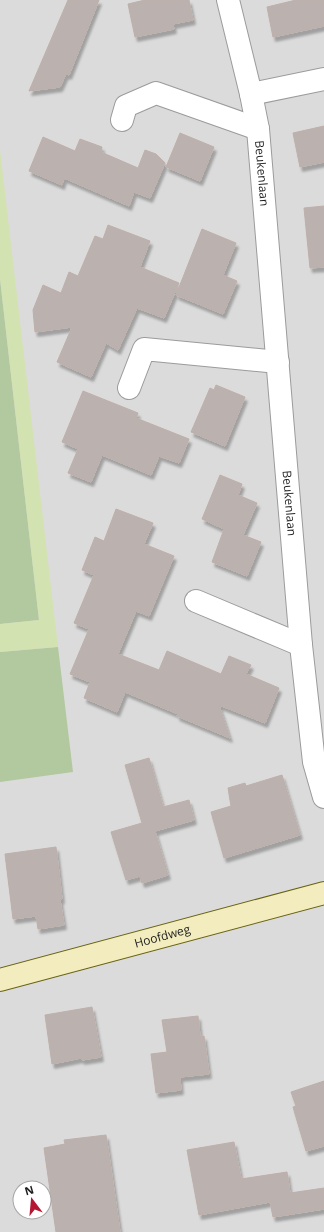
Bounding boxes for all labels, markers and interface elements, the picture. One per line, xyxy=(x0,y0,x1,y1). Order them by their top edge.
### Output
street label: Beukenlaan xyxy=(251,140,273,207)
street label: Beukenlaan xyxy=(278,470,301,537)
street label: Hoofdweg xyxy=(132,920,192,952)
north arrow xyxy=(12,1180,52,1220)
text: N xyxy=(23,1181,35,1198)

